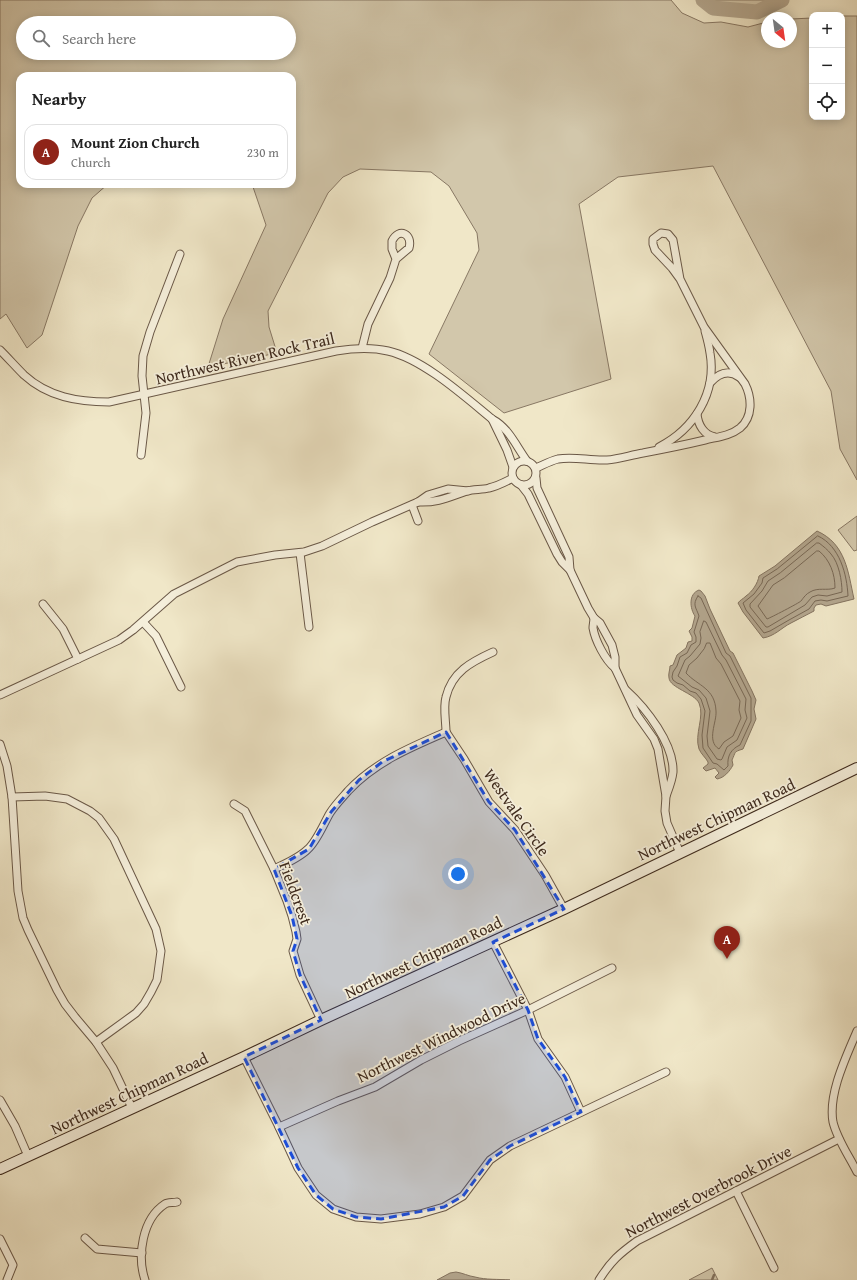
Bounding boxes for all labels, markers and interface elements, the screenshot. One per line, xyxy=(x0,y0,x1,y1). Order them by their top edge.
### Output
north arrow xyxy=(761,12,797,48)
map controls xyxy=(809,12,845,120)
button: + xyxy=(809,12,845,48)
search box xyxy=(16,16,296,60)
icon: search xyxy=(30,27,52,49)
text: Search here xyxy=(62,28,136,49)
button: − xyxy=(809,48,845,84)
button: locate xyxy=(809,84,845,120)
text: Nearby xyxy=(32,86,86,111)
text: Mount Zion Church xyxy=(71,132,200,153)
text: A xyxy=(42,143,50,162)
text: 230 m xyxy=(247,143,279,162)
text: Church xyxy=(71,153,110,172)
street label: Northwest Riven Rock Trail xyxy=(153,326,337,390)
street label: Westvale Circle xyxy=(478,764,556,860)
street label: Northwest Chipman Road xyxy=(633,772,799,866)
street label: Fieldcrest xyxy=(273,858,319,928)
your location xyxy=(448,864,468,884)
street label: Northwest Chipman Road xyxy=(340,910,506,1004)
pin: A xyxy=(714,926,740,959)
street label: Northwest Windwood Drive xyxy=(353,986,529,1088)
street label: Northwest Chipman Road xyxy=(46,1046,212,1140)
street label: Northwest Overbrook Drive xyxy=(621,1139,795,1243)

